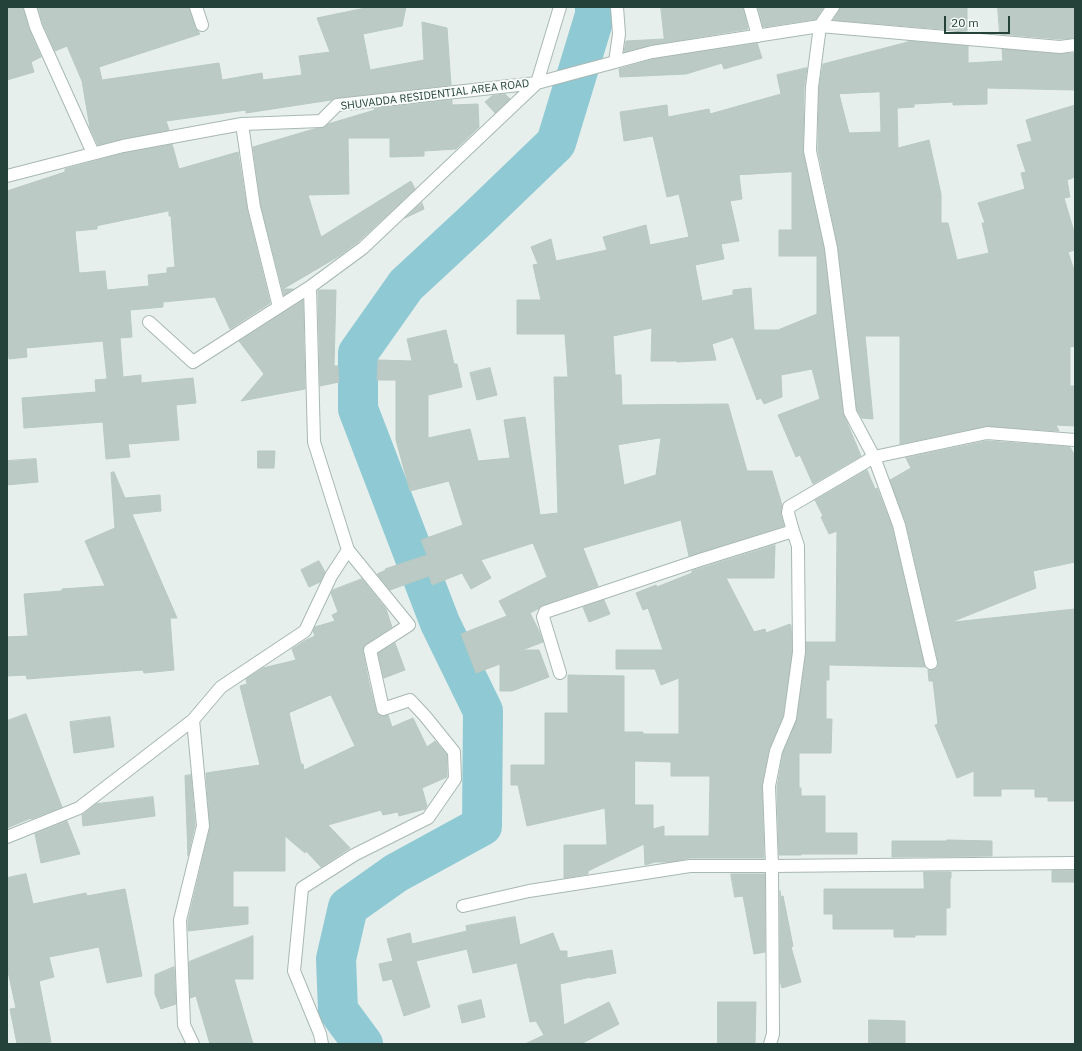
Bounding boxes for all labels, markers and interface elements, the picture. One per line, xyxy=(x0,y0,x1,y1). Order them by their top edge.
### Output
scale bar xyxy=(946,8,1012,34)
text: 20 m xyxy=(951,15,979,30)
street label: SHUVADDA RESIDENTIAL AREA ROAD xyxy=(340,77,530,113)

